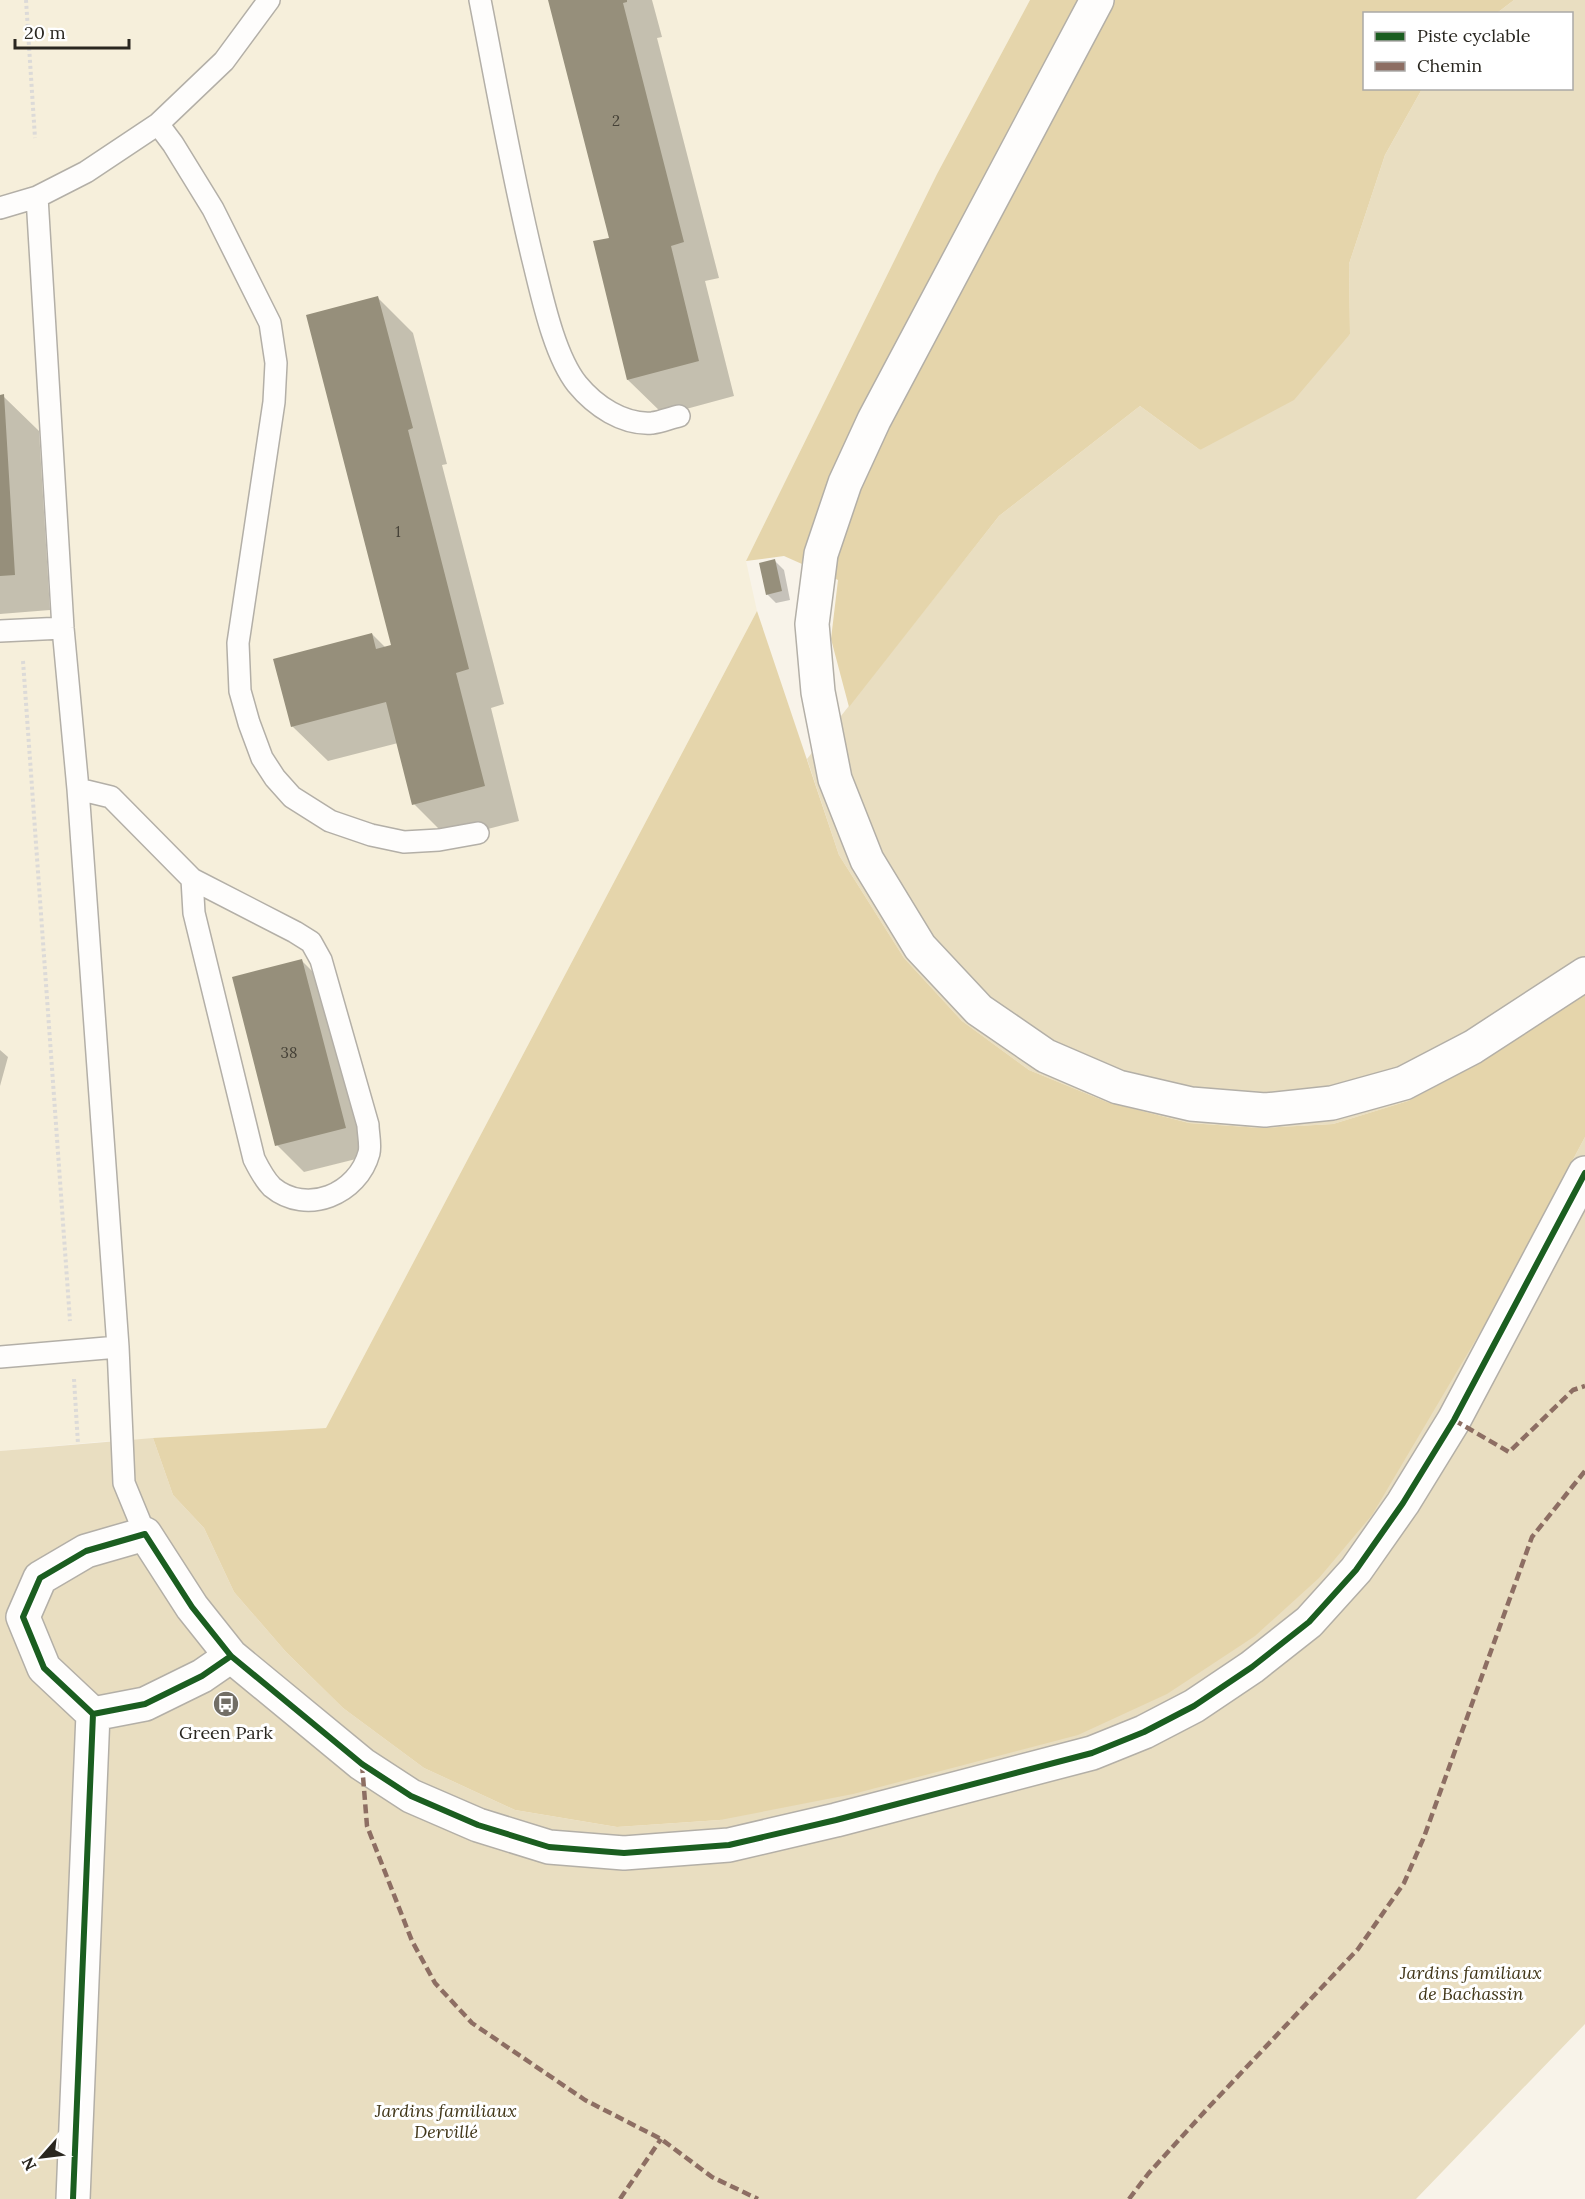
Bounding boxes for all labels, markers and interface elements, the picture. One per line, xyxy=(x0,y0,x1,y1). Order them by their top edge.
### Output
scale bar xyxy=(15,12,129,50)
legend xyxy=(1363,12,1573,90)
text: 20 m xyxy=(24,21,66,44)
text: Piste cyclable xyxy=(1417,24,1531,47)
text: Chemin xyxy=(1417,54,1482,77)
house number: 2 xyxy=(612,111,620,130)
house number: 1 xyxy=(395,522,401,541)
house number: 38 xyxy=(281,1043,297,1062)
bus stop icon: Green Park xyxy=(211,1689,241,1719)
place label: Green Park xyxy=(179,1721,273,1744)
park label: Jardins familiaux de Bachassin xyxy=(1399,1961,1542,2005)
park label: Jardins familiaux Dervillé xyxy=(374,2099,517,2143)
north arrow xyxy=(12,2127,72,2187)
text: N xyxy=(17,2154,40,2174)

